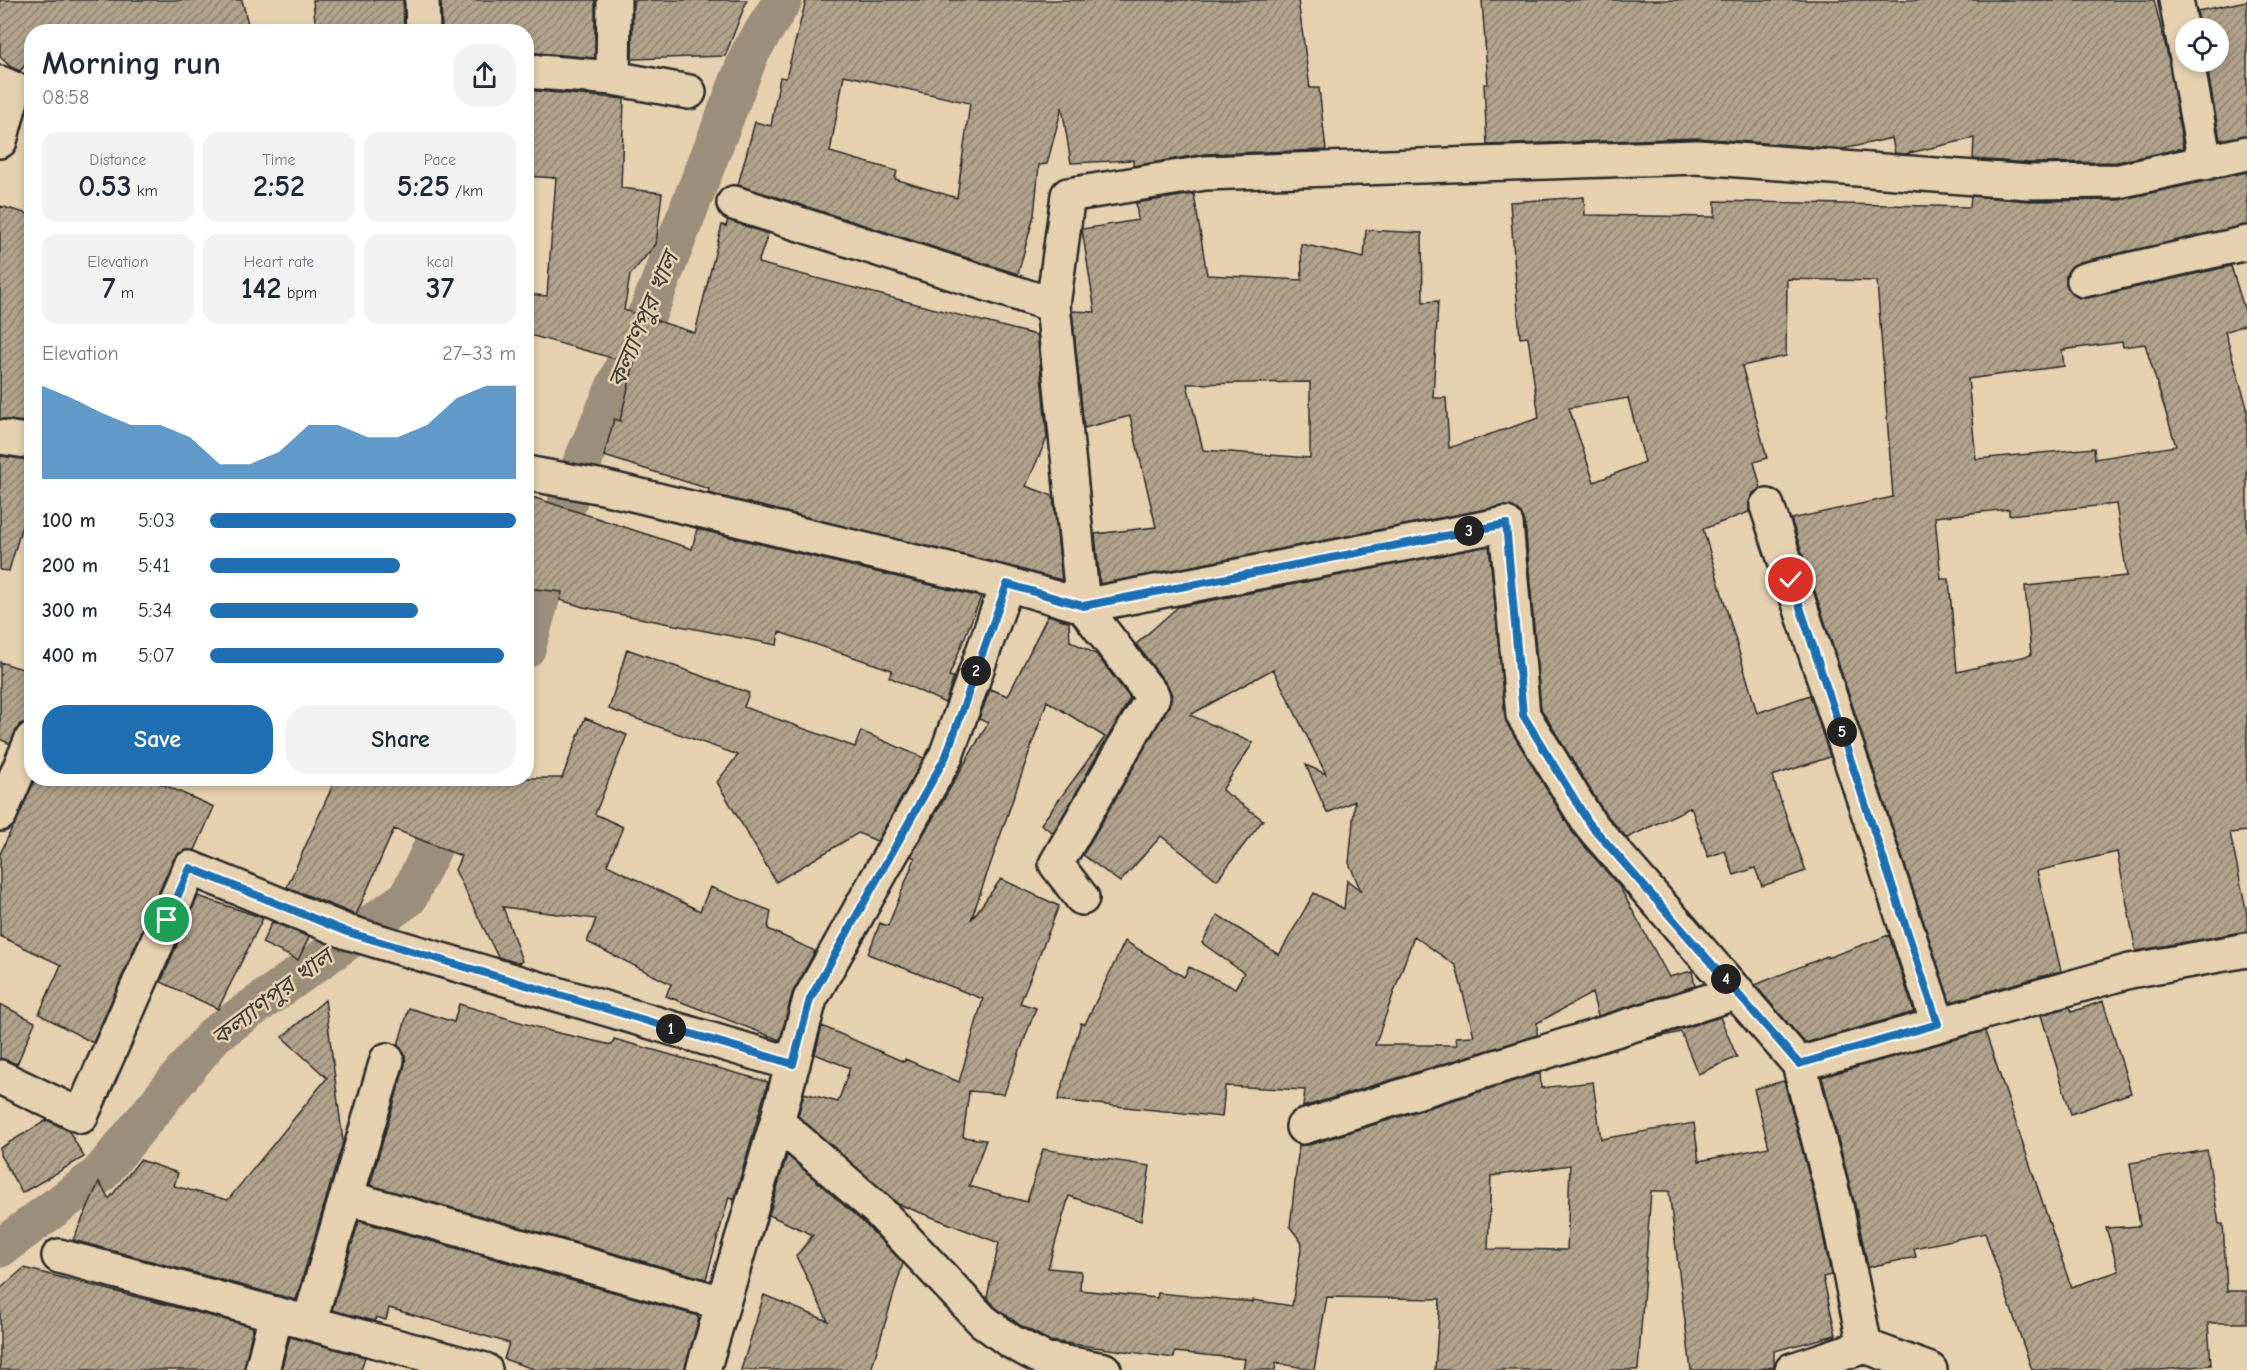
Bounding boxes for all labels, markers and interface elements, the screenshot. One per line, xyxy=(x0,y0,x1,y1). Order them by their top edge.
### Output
map controls xyxy=(2175,18,2229,72)
button: locate xyxy=(2175,18,2229,72)
text: Morning run xyxy=(42,44,221,82)
button: share xyxy=(453,44,516,107)
text: 08:58 xyxy=(42,86,89,109)
text: Distance xyxy=(89,151,147,169)
text: Time xyxy=(262,151,296,169)
text: Pace xyxy=(424,151,456,169)
text: 0.53 xyxy=(78,169,131,204)
text: 2:52 xyxy=(253,169,305,204)
text: 5:25 xyxy=(397,169,450,204)
text: km xyxy=(131,182,158,200)
text: /km xyxy=(450,182,483,200)
water label: কল্যাণপুর খাল xyxy=(602,244,686,392)
text: Elevation xyxy=(87,253,149,271)
text: Heart rate xyxy=(244,253,314,271)
text: kcal xyxy=(427,253,453,271)
text: 7 xyxy=(102,271,115,306)
text: 142 xyxy=(241,271,281,306)
text: 37 xyxy=(426,271,454,306)
text: m xyxy=(115,284,134,302)
text: bpm xyxy=(281,284,317,302)
text: Elevation xyxy=(42,342,119,365)
text: 27–33 m xyxy=(442,342,516,365)
text: 100 m xyxy=(42,509,96,532)
text: 5:03 xyxy=(138,509,175,532)
pin: 3 xyxy=(1454,516,1484,546)
text: 3 xyxy=(1465,522,1473,540)
text: 200 m xyxy=(42,554,98,577)
text: 5:41 xyxy=(138,554,170,577)
pin xyxy=(1765,554,1816,605)
icon: check xyxy=(1774,563,1807,596)
text: 300 m xyxy=(42,599,98,622)
text: 5:34 xyxy=(138,599,172,622)
text: 400 m xyxy=(42,644,97,667)
text: 5:07 xyxy=(138,644,174,667)
pin: 2 xyxy=(961,656,991,686)
text: 2 xyxy=(972,662,980,680)
button: Save xyxy=(42,705,273,774)
button: Share xyxy=(285,705,516,774)
pin: 5 xyxy=(1827,717,1857,747)
text: 5 xyxy=(1838,723,1846,741)
pin xyxy=(141,894,192,945)
icon: arrive xyxy=(150,903,183,936)
water label: কল্যাণপুর খাল xyxy=(206,940,341,1051)
pin: 4 xyxy=(1711,964,1741,994)
text: 4 xyxy=(1722,970,1730,988)
pin: 1 xyxy=(656,1014,686,1044)
text: 1 xyxy=(668,1020,674,1038)

